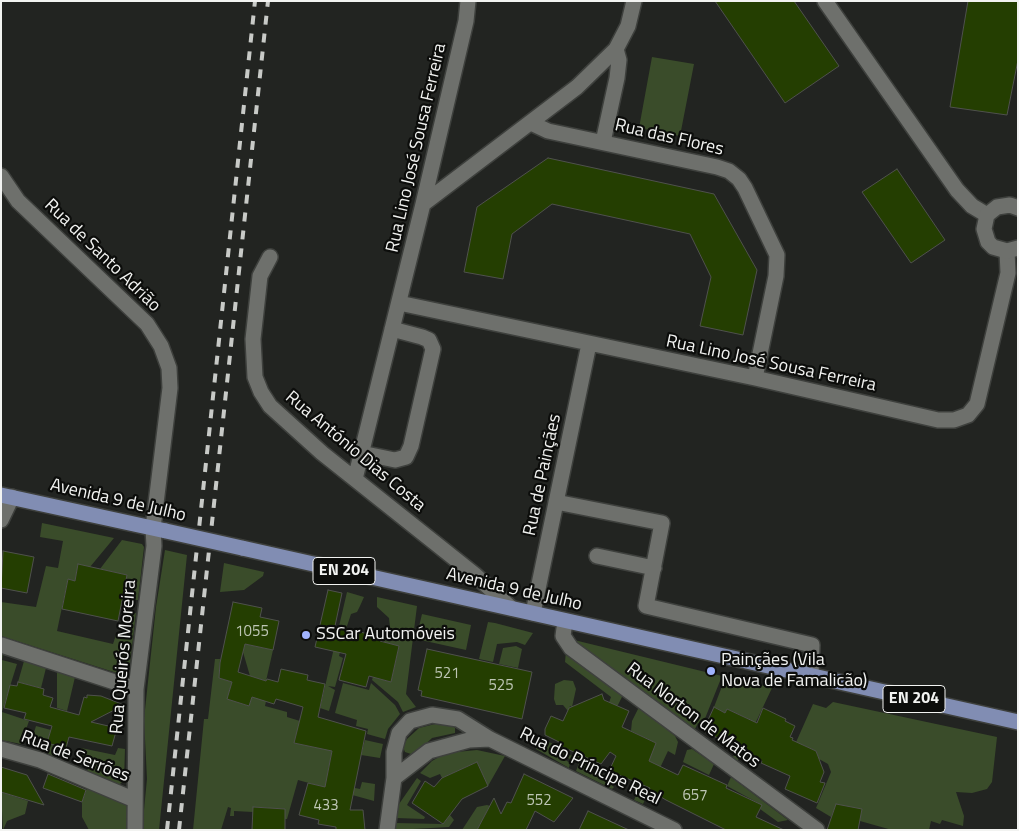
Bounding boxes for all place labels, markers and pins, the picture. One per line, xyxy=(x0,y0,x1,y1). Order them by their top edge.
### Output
place label: SSCar Automóveis xyxy=(316,624,455,646)
marker: SSCar Automóveis xyxy=(300,629,312,641)
place label: Painçães (Vila Nova de Famalicão) xyxy=(721,650,867,692)
marker: Painçães (Vila Nova de Famalicão) xyxy=(705,665,717,677)

